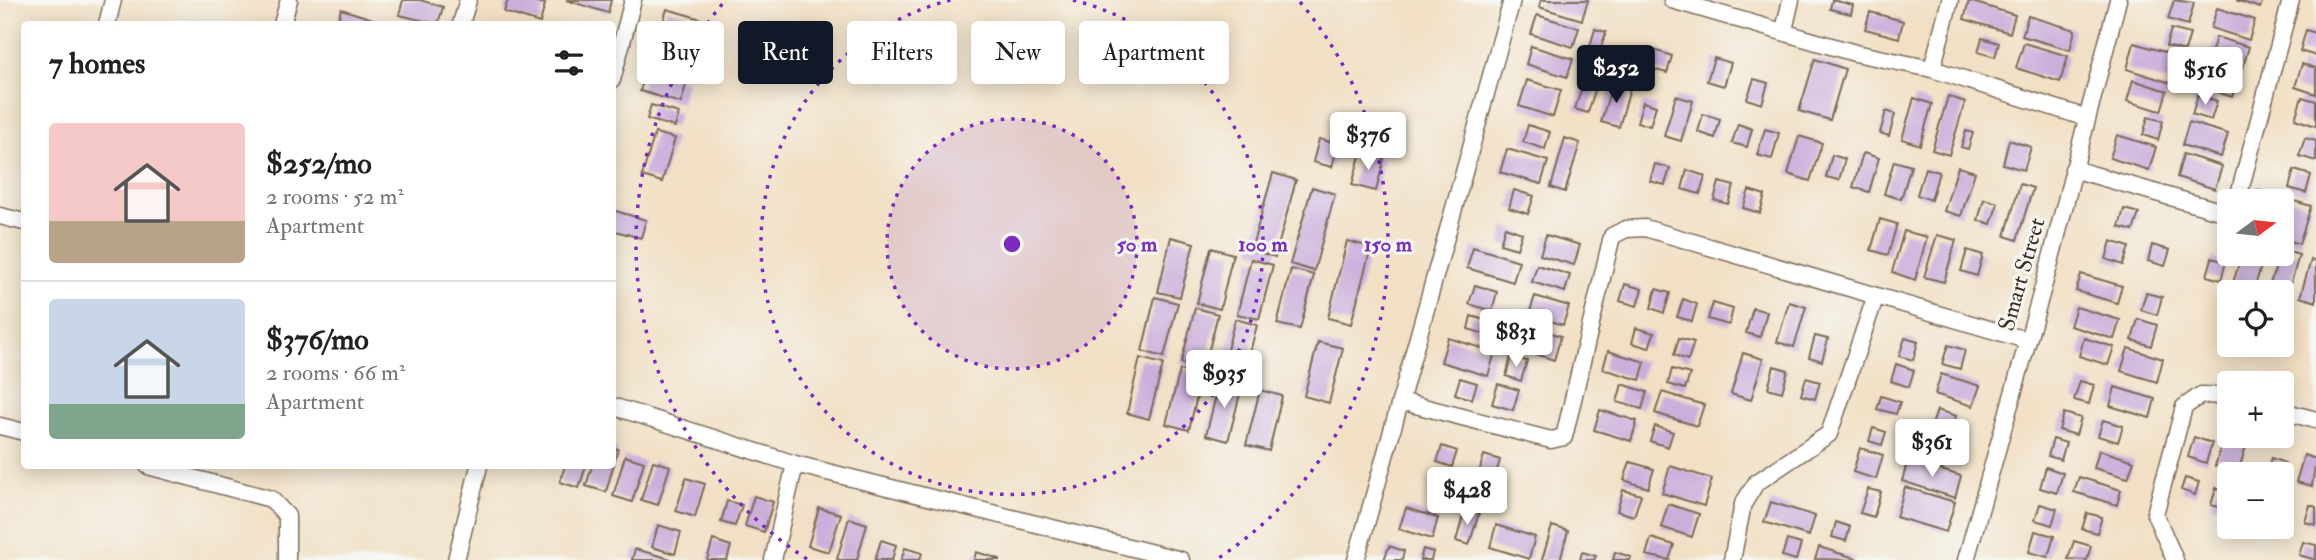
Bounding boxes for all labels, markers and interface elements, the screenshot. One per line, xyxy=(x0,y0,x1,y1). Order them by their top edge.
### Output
chip: Buy xyxy=(637,21,724,84)
chip: Rent xyxy=(738,21,833,84)
chip: Filters xyxy=(847,21,957,84)
chip: New xyxy=(971,21,1065,84)
chip: Apartment xyxy=(1079,21,1229,84)
icon: filters xyxy=(550,44,588,82)
text: 7 homes xyxy=(49,45,145,82)
pin: $252 xyxy=(1575,46,1657,105)
pin: $516 xyxy=(2164,48,2246,107)
text: $252 xyxy=(1593,53,1639,82)
text: $516 xyxy=(2184,55,2226,84)
pin: $376 xyxy=(1327,113,1409,172)
text: $376 xyxy=(1346,120,1390,149)
text: $252/mo xyxy=(266,145,372,182)
icon: home xyxy=(105,151,189,235)
text: 2 rooms · 52 m² xyxy=(266,182,404,211)
north arrow xyxy=(2217,189,2294,266)
map controls xyxy=(2217,189,2294,539)
text: Apartment xyxy=(266,211,364,240)
street label: Smart Street xyxy=(1991,214,2051,334)
text: 50 m xyxy=(1117,231,1158,258)
text: 100 m xyxy=(1238,231,1289,258)
text: 150 m xyxy=(1364,231,1413,258)
centre of rings xyxy=(1000,232,1024,256)
button: locate xyxy=(2217,280,2294,357)
pin: $831 xyxy=(1475,310,1557,369)
text: $831 xyxy=(1496,317,1536,346)
text: $376/mo xyxy=(266,321,369,358)
icon: home xyxy=(105,327,189,411)
pin: $935 xyxy=(1183,350,1265,410)
text: 2 rooms · 66 m² xyxy=(266,358,405,387)
text: $935 xyxy=(1202,358,1246,387)
button: + xyxy=(2217,371,2294,448)
text: Apartment xyxy=(266,387,364,416)
pin: $361 xyxy=(1891,420,1973,479)
text: $361 xyxy=(1911,427,1953,456)
button: − xyxy=(2217,462,2294,539)
pin: $428 xyxy=(1426,468,1508,527)
text: $428 xyxy=(1443,475,1491,504)

